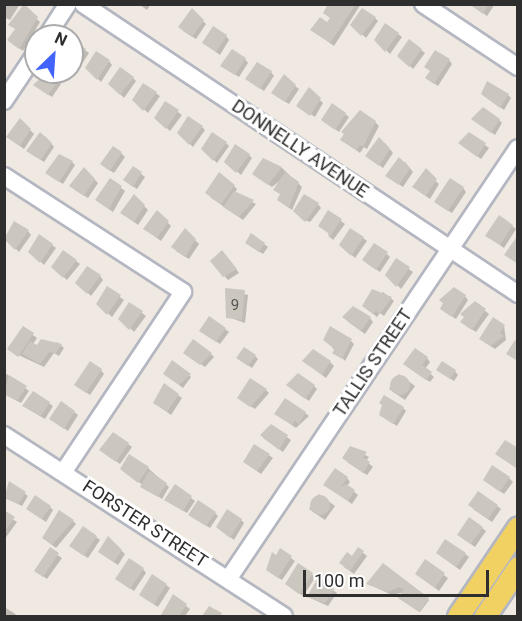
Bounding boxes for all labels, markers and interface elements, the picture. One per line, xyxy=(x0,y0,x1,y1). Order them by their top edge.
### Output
north arrow xyxy=(24,24,84,84)
text: N xyxy=(52,28,70,50)
street label: DONNELLY AVENUE xyxy=(228,95,372,203)
house number: 9 xyxy=(231,297,239,315)
street label: TALLIS STREET xyxy=(329,305,417,421)
street label: FORSTER STREET xyxy=(79,476,211,572)
scale bar xyxy=(306,558,492,596)
text: 100 m xyxy=(314,570,365,591)

